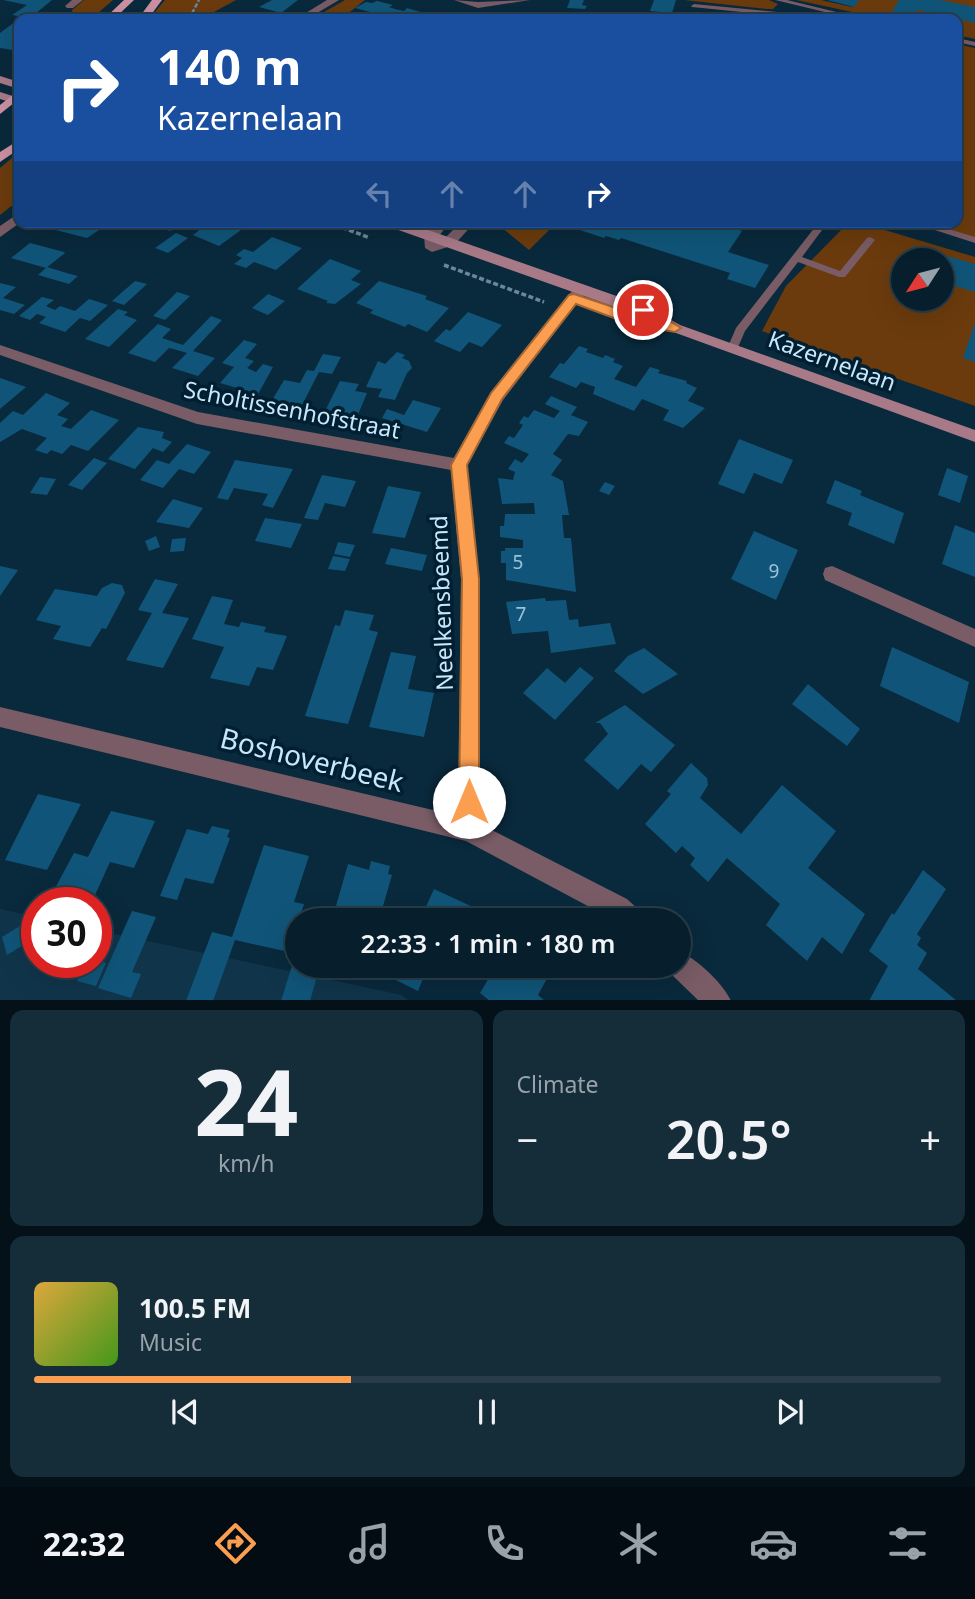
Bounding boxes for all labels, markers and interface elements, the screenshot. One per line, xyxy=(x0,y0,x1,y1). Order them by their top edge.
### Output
text: 140 m xyxy=(157,33,302,99)
icon: right xyxy=(42,42,133,133)
text: Kazernelaan xyxy=(157,96,343,139)
icon: left xyxy=(360,175,398,213)
icon: ahead xyxy=(433,175,471,213)
icon: ahead xyxy=(506,175,544,213)
icon: right xyxy=(579,175,617,213)
north arrow xyxy=(891,248,954,312)
map controls xyxy=(891,248,954,311)
pin xyxy=(613,280,673,340)
icon: arrive xyxy=(624,291,662,329)
street label: Kazernelaan xyxy=(764,322,901,398)
street label: Scholtissenhofstraat xyxy=(181,372,403,446)
street label: Neelkensbeemd xyxy=(422,515,460,691)
house number: 5 xyxy=(513,549,523,575)
house number: 9 xyxy=(769,558,779,584)
house number: 7 xyxy=(516,601,526,627)
street label: Boshoverbeek xyxy=(217,718,408,800)
position arrow xyxy=(432,765,506,839)
speed limit sign: 30 xyxy=(21,887,112,978)
text: 22:33 · 1 min · 180 m xyxy=(361,925,615,961)
text: 24 xyxy=(194,1039,298,1163)
text: Climate xyxy=(517,1068,599,1100)
text: 20.5° xyxy=(666,1103,792,1174)
text: − xyxy=(517,1113,538,1165)
text: + xyxy=(919,1113,941,1165)
text: km/h xyxy=(218,1147,275,1179)
text: 100.5 FM xyxy=(139,1290,251,1326)
text: Music xyxy=(139,1326,202,1358)
icon: previous xyxy=(166,1393,204,1431)
icon: pause xyxy=(468,1393,506,1431)
icon: next xyxy=(771,1393,809,1431)
icon: directions xyxy=(211,1519,260,1568)
icon: music xyxy=(345,1519,394,1568)
icon: phone xyxy=(480,1519,529,1568)
icon: climate xyxy=(614,1519,663,1568)
icon: car xyxy=(749,1519,798,1568)
icon: filters xyxy=(883,1519,932,1568)
text: 22:32 xyxy=(43,1522,125,1565)

